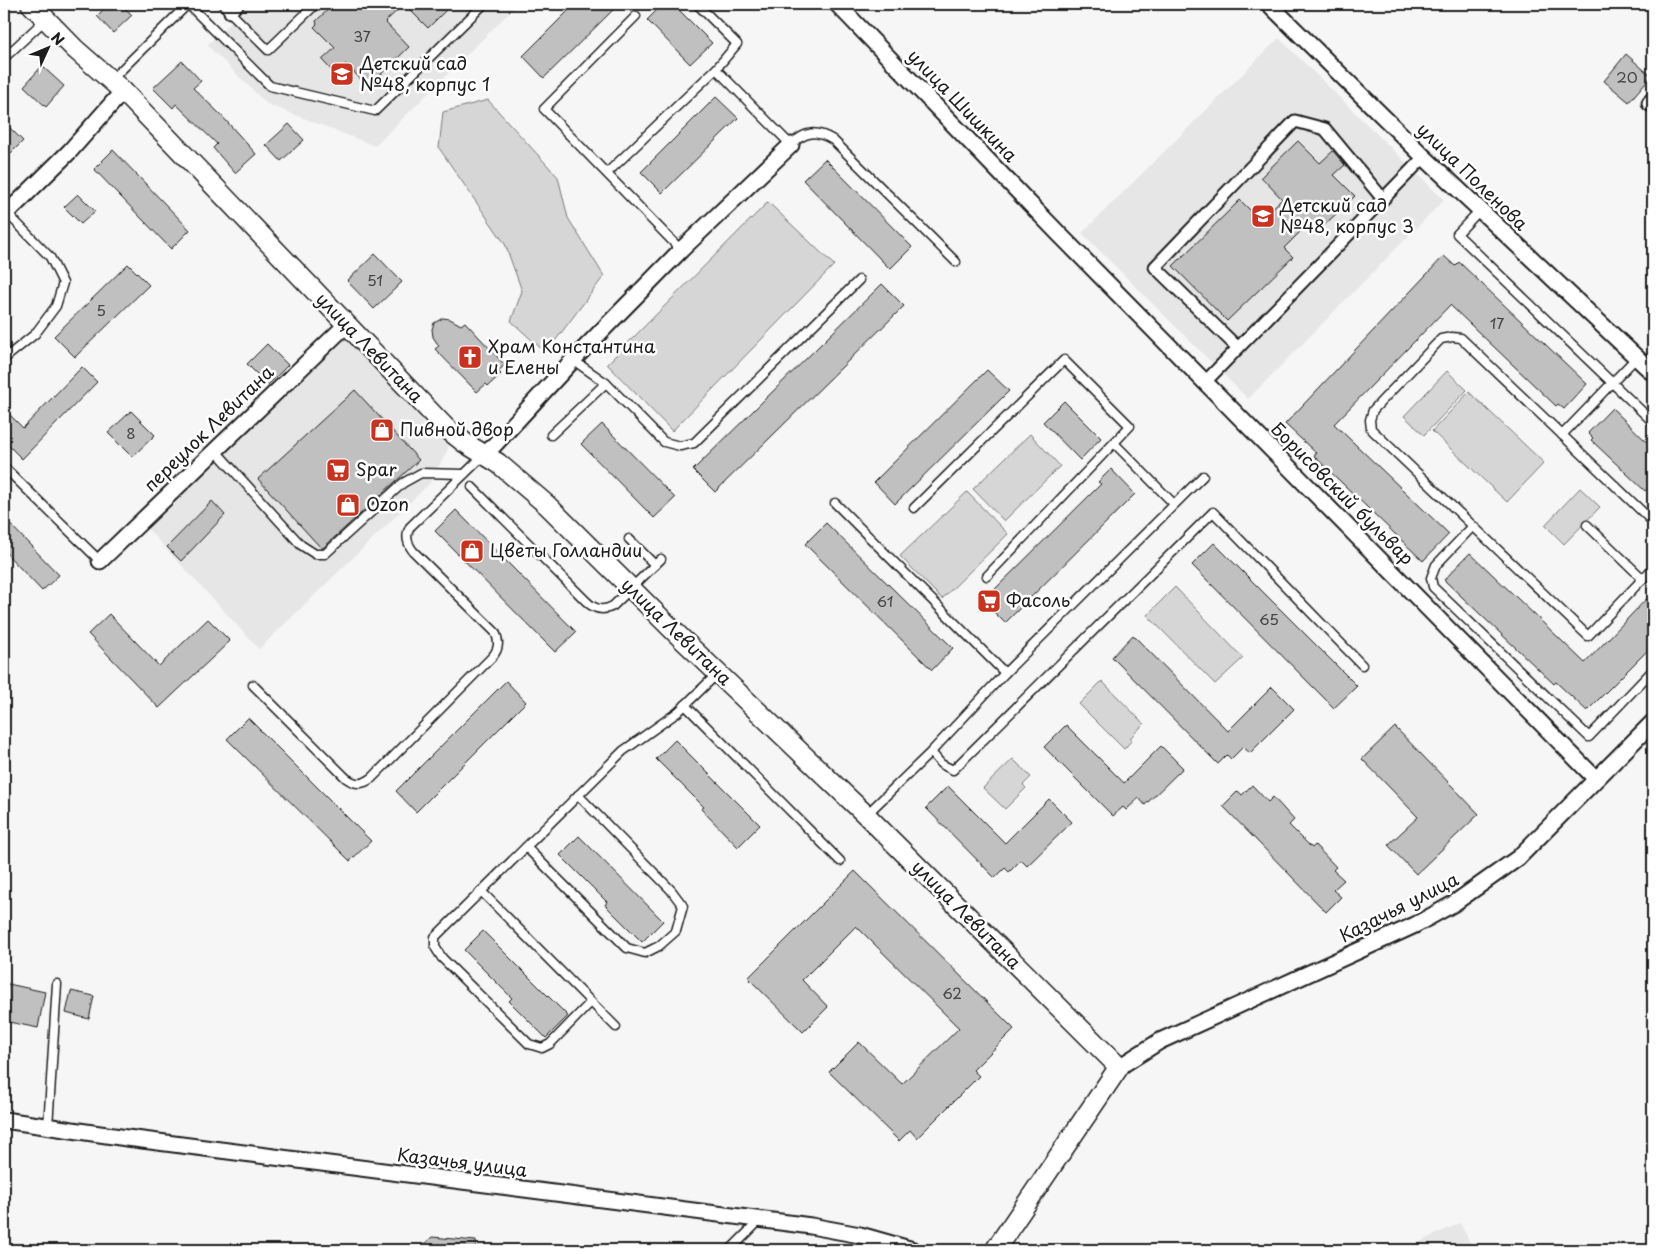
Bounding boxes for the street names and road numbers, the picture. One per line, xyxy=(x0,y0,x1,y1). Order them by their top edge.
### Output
street label: улица Шишкина xyxy=(902,42,1025,168)
street label: улица Поленова xyxy=(1411,116,1535,237)
street label: улица Левитана xyxy=(310,286,431,409)
street label: переулок Левитана xyxy=(137,358,280,497)
street label: Борисовский бульвар xyxy=(1265,415,1421,571)
street label: улица Левитана xyxy=(616,571,739,691)
street label: улица Левитана xyxy=(906,853,1028,975)
street label: Казачья улица xyxy=(1334,865,1463,948)
street label: Казачья улица xyxy=(396,1140,529,1183)

